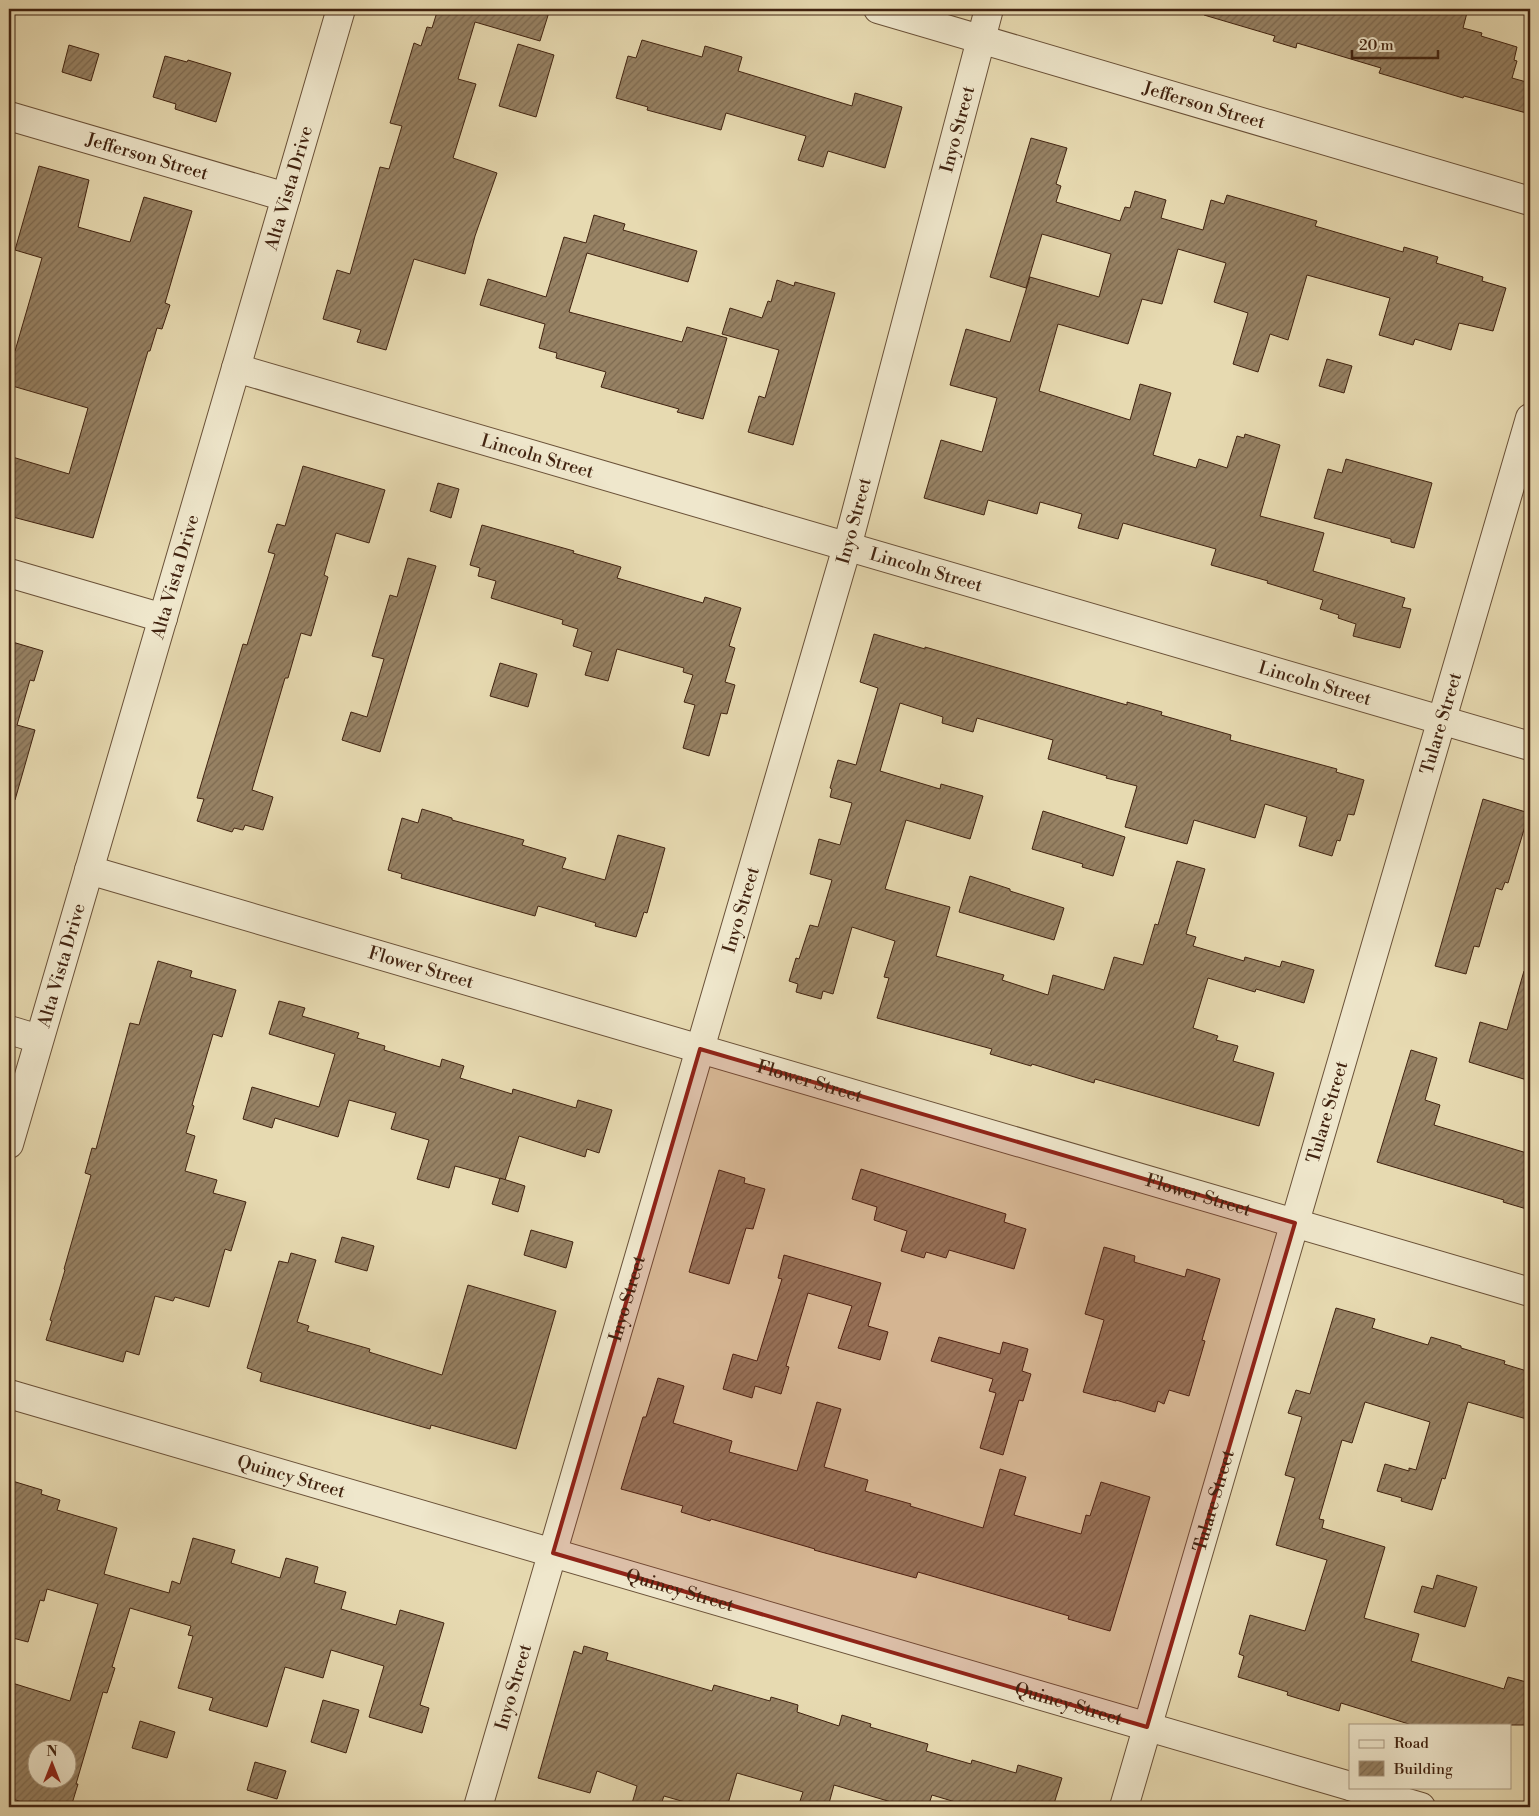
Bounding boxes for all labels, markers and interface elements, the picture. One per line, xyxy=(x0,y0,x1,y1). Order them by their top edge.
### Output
scale bar xyxy=(1352,28,1438,60)
text: 20 m xyxy=(1359,36,1394,55)
street label: Jefferson Street xyxy=(1139,76,1268,135)
street label: Inyo Street xyxy=(935,83,980,175)
street label: Alta Vista Drive xyxy=(260,123,318,254)
street label: Jefferson Street xyxy=(82,128,212,186)
street label: Lincoln Street xyxy=(478,429,597,484)
street label: Inyo Street xyxy=(832,475,877,567)
street label: Alta Vista Drive xyxy=(146,512,204,643)
street label: Lincoln Street xyxy=(867,543,986,598)
street label: Lincoln Street xyxy=(1256,656,1375,711)
street label: Tulare Street xyxy=(1415,669,1467,777)
street label: Inyo Street xyxy=(718,863,765,956)
street label: Alta Vista Drive xyxy=(32,901,91,1031)
street label: Flower Street xyxy=(365,941,477,994)
street label: Flower Street xyxy=(754,1055,866,1108)
street label: Tulare Street xyxy=(1302,1058,1354,1166)
street label: Flower Street xyxy=(1143,1169,1254,1222)
street label: Inyo Street xyxy=(604,1252,651,1344)
street label: Tulare Street xyxy=(1188,1447,1240,1555)
street label: Quincy Street xyxy=(234,1450,348,1504)
street label: Quincy Street xyxy=(623,1564,737,1617)
street label: Inyo Street xyxy=(490,1641,537,1733)
street label: Quincy Street xyxy=(1012,1678,1126,1731)
legend xyxy=(1349,1724,1512,1788)
text: Road xyxy=(1394,1734,1429,1753)
north arrow xyxy=(28,1738,78,1788)
text: N xyxy=(46,1743,58,1761)
text: Building xyxy=(1393,1760,1453,1779)

